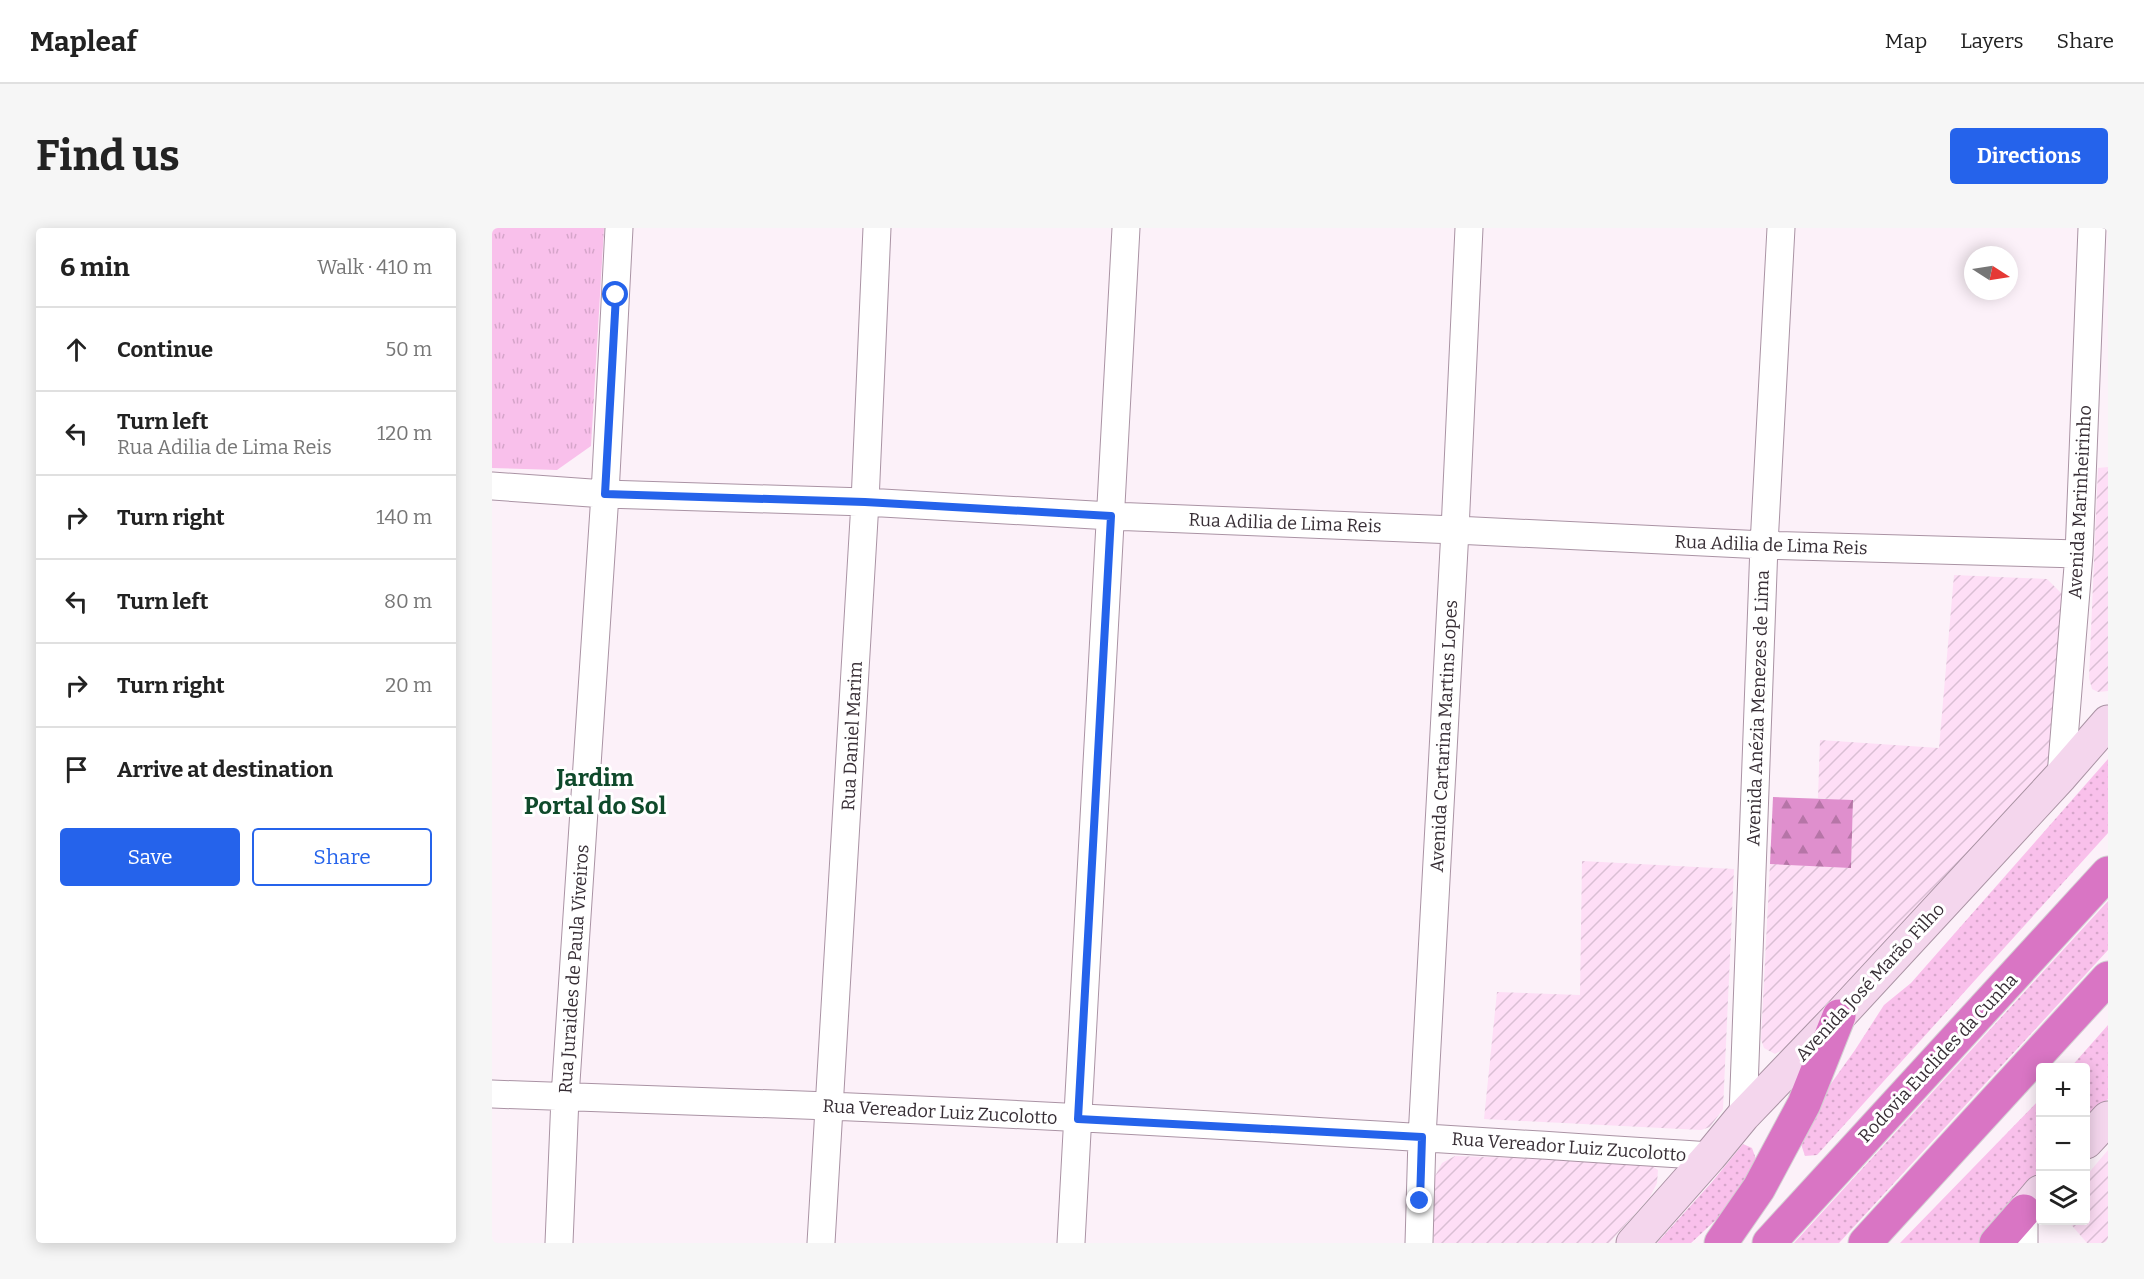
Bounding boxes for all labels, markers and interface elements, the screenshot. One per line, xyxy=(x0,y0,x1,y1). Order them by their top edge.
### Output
text: Mapleaf xyxy=(30,25,137,58)
text: Map xyxy=(1885,28,1927,54)
text: Layers xyxy=(1960,28,2024,54)
text: Share xyxy=(2057,28,2114,54)
button: Directions xyxy=(1950,128,2108,184)
text: Find us xyxy=(36,131,180,181)
north arrow xyxy=(1964,246,2018,300)
text: 6 min xyxy=(60,252,130,283)
text: Walk · 410 m xyxy=(317,255,432,279)
route start xyxy=(602,281,628,307)
icon: ahead xyxy=(60,333,93,366)
text: Continue xyxy=(117,336,213,363)
text: 50 m xyxy=(385,337,432,361)
street label: Avenida Marinheirinho xyxy=(2064,405,2096,599)
text: Turn left xyxy=(117,408,209,435)
icon: left xyxy=(60,417,93,450)
text: 120 m xyxy=(377,421,432,445)
text: Rua Adilia de Lima Reis xyxy=(117,435,332,459)
icon: right xyxy=(60,501,93,534)
text: Turn right xyxy=(117,504,225,531)
text: 140 m xyxy=(376,505,432,529)
street label: Rua Adilia de Lima Reis xyxy=(1188,509,1382,537)
street label: Rua Adilia de Lima Reis xyxy=(1674,531,1868,559)
street label: Avenida Anézia Menezes de Lima xyxy=(1742,570,1774,846)
icon: left xyxy=(60,585,93,618)
text: Turn left xyxy=(117,588,209,615)
text: 80 m xyxy=(384,589,432,613)
street label: Avenida Cartarina Martins Lopes xyxy=(1426,599,1462,873)
street label: Rua Daniel Marim xyxy=(837,661,867,811)
icon: right xyxy=(60,669,93,702)
text: Turn right xyxy=(117,672,225,699)
text: 20 m xyxy=(385,673,432,697)
icon: arrive xyxy=(60,753,93,786)
text: Arrive at destination xyxy=(117,756,333,783)
district label: Jardim Portal do Sol xyxy=(524,764,667,820)
button: Save xyxy=(60,828,240,886)
button: Share xyxy=(252,828,432,886)
street label: Rua Juraides de Paula Viveiros xyxy=(554,844,594,1094)
street label: Avenida José Marão Filho xyxy=(1791,898,1949,1066)
street label: Rodovia Euclides da Cunha xyxy=(1854,969,2022,1147)
map controls xyxy=(2036,1063,2090,1225)
button: + xyxy=(2036,1063,2090,1117)
street label: Rua Vereador Luiz Zucolotto xyxy=(822,1095,1058,1129)
button: − xyxy=(2036,1117,2090,1171)
street label: Rua Vereador Luiz Zucolotto xyxy=(1451,1128,1687,1166)
button: layers xyxy=(2036,1171,2090,1225)
route end xyxy=(1406,1187,1432,1213)

